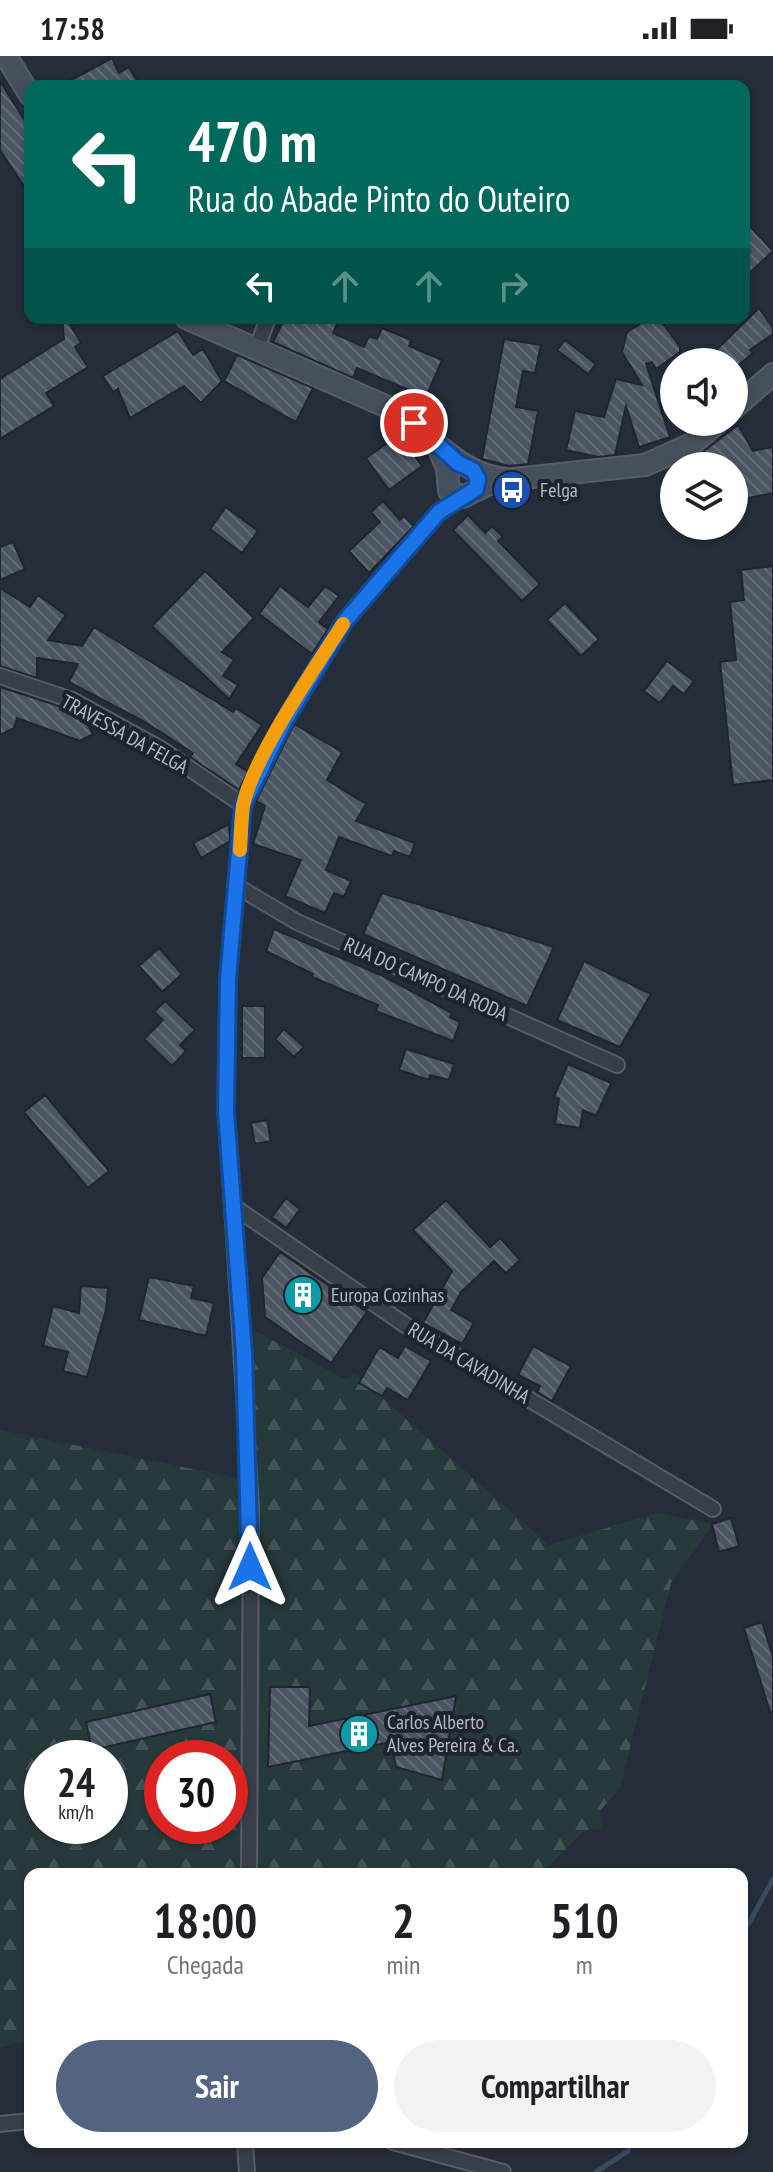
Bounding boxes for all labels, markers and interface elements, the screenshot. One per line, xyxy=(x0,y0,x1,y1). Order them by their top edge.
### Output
text: 17:58 xyxy=(40,9,105,48)
text: 470 m xyxy=(188,105,317,177)
icon: left xyxy=(56,112,160,216)
text: Rua do Abade Pinto do Outeiro xyxy=(188,175,570,222)
icon: left xyxy=(239,264,283,308)
icon: ahead xyxy=(323,264,367,308)
icon: ahead xyxy=(407,264,451,308)
icon: right xyxy=(491,264,535,308)
map controls xyxy=(660,348,748,540)
button: sound xyxy=(660,348,748,436)
pin xyxy=(380,389,448,457)
icon: arrive xyxy=(392,401,436,445)
button: layers xyxy=(660,452,748,540)
bus stop icon: Felga xyxy=(491,469,533,511)
place label: Felga xyxy=(540,477,578,503)
street label: TRAVESSA DA FELGA xyxy=(57,688,194,780)
street label: RUA DO CAMPO DA RODA xyxy=(340,931,512,1027)
building icon: Europa Cozinhas xyxy=(282,1274,324,1316)
place label: Europa Cozinhas xyxy=(331,1282,444,1308)
street label: RUA DA CAVADINHA xyxy=(403,1316,535,1410)
position arrow xyxy=(208,1525,292,1609)
place label: Carlos Alberto Alves Pereira & Ca. xyxy=(387,1709,518,1758)
building icon: Carlos Alberto Alves Pereira & Ca. xyxy=(338,1713,380,1755)
speed limit sign: 30 xyxy=(144,1740,248,1844)
text: 24 xyxy=(57,1756,95,1808)
text: km/h xyxy=(58,1799,94,1825)
text: 18:00 xyxy=(153,1889,257,1951)
text: 2 xyxy=(392,1889,415,1951)
text: 510 xyxy=(550,1889,619,1951)
text: Chegada xyxy=(167,1948,244,1981)
text: min xyxy=(386,1948,420,1981)
text: m xyxy=(576,1948,593,1981)
button: Sair xyxy=(56,2040,378,2132)
button: Compartilhar xyxy=(394,2040,716,2132)

